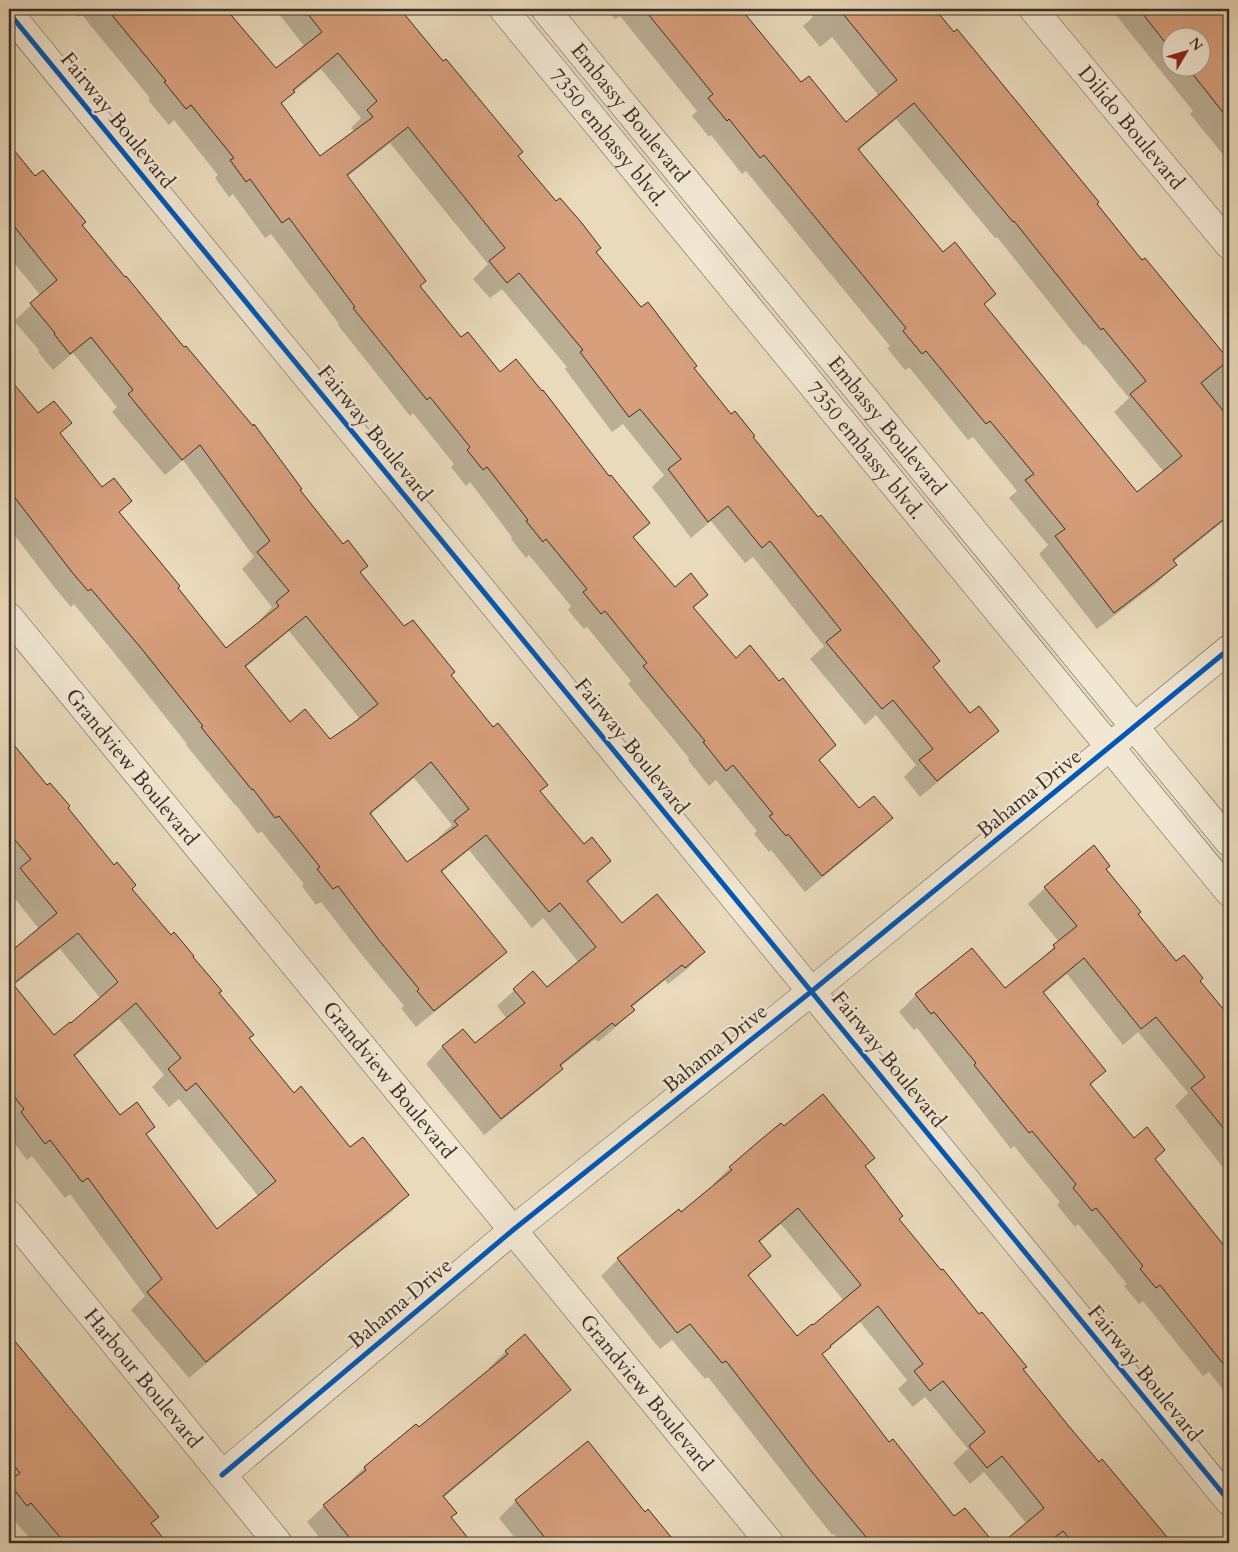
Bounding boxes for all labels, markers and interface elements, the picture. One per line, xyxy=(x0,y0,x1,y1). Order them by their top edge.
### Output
north arrow xyxy=(1160,28,1210,78)
text: N xyxy=(1185,34,1207,55)
street label: Embassy Boulevard xyxy=(564,37,696,189)
street label: Fairway Boulevard xyxy=(54,46,182,195)
street label: Dilido Boulevard xyxy=(1071,60,1191,196)
street label: 7350 embassy blvd. xyxy=(543,62,674,213)
street label: Embassy Boulevard xyxy=(821,350,953,502)
street label: Fairway Boulevard xyxy=(311,359,439,508)
street label: 7350 embassy blvd. xyxy=(800,375,931,526)
street label: Fairway Boulevard xyxy=(568,672,696,821)
street label: Grandview Boulevard xyxy=(58,682,205,852)
street label: Bahama Drive xyxy=(971,742,1088,845)
street label: Fairway Boulevard xyxy=(825,985,953,1134)
street label: Grandview Boulevard xyxy=(316,995,462,1165)
street label: Bahama Drive xyxy=(657,997,774,1100)
street label: Bahama Drive xyxy=(342,1251,458,1355)
street label: Fairway Boulevard xyxy=(1081,1299,1209,1448)
street label: Harbour Boulevard xyxy=(77,1303,209,1454)
street label: Grandview Boulevard xyxy=(573,1308,719,1478)

